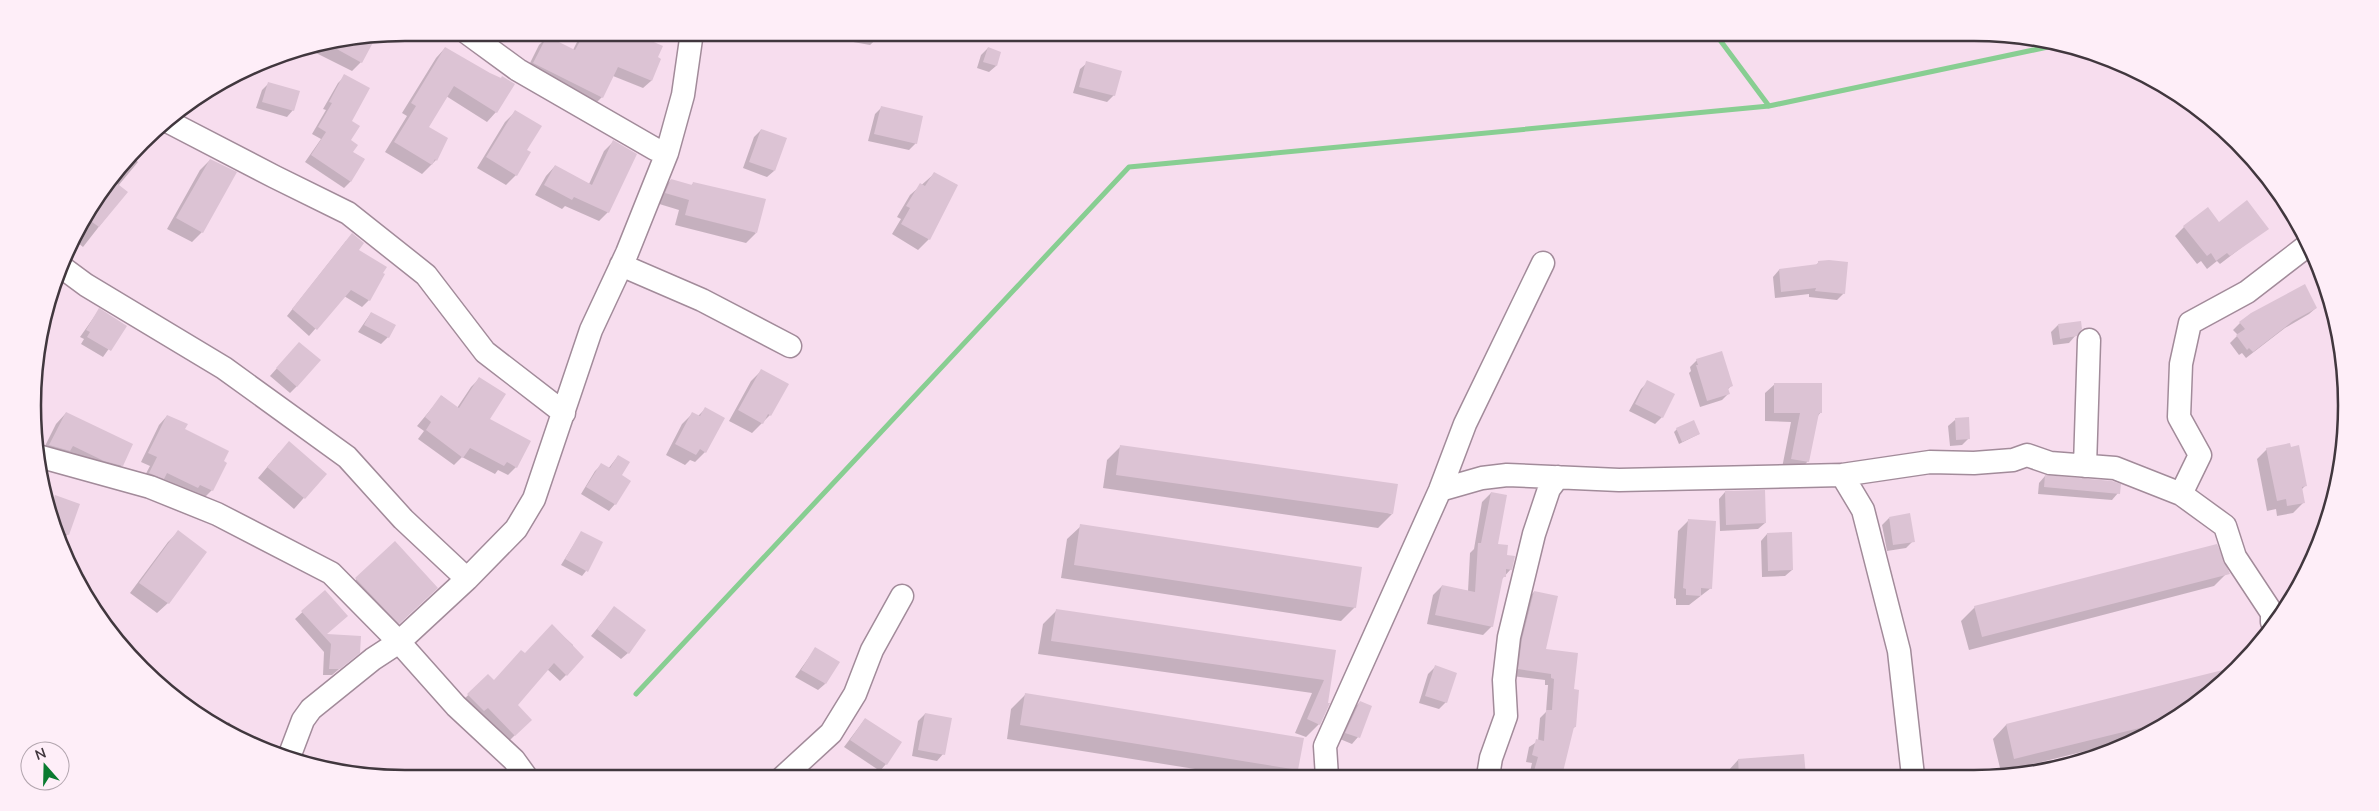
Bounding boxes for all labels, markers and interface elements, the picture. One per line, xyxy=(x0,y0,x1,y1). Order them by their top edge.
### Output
north arrow xyxy=(20,741,70,791)
text: N xyxy=(33,744,49,765)

